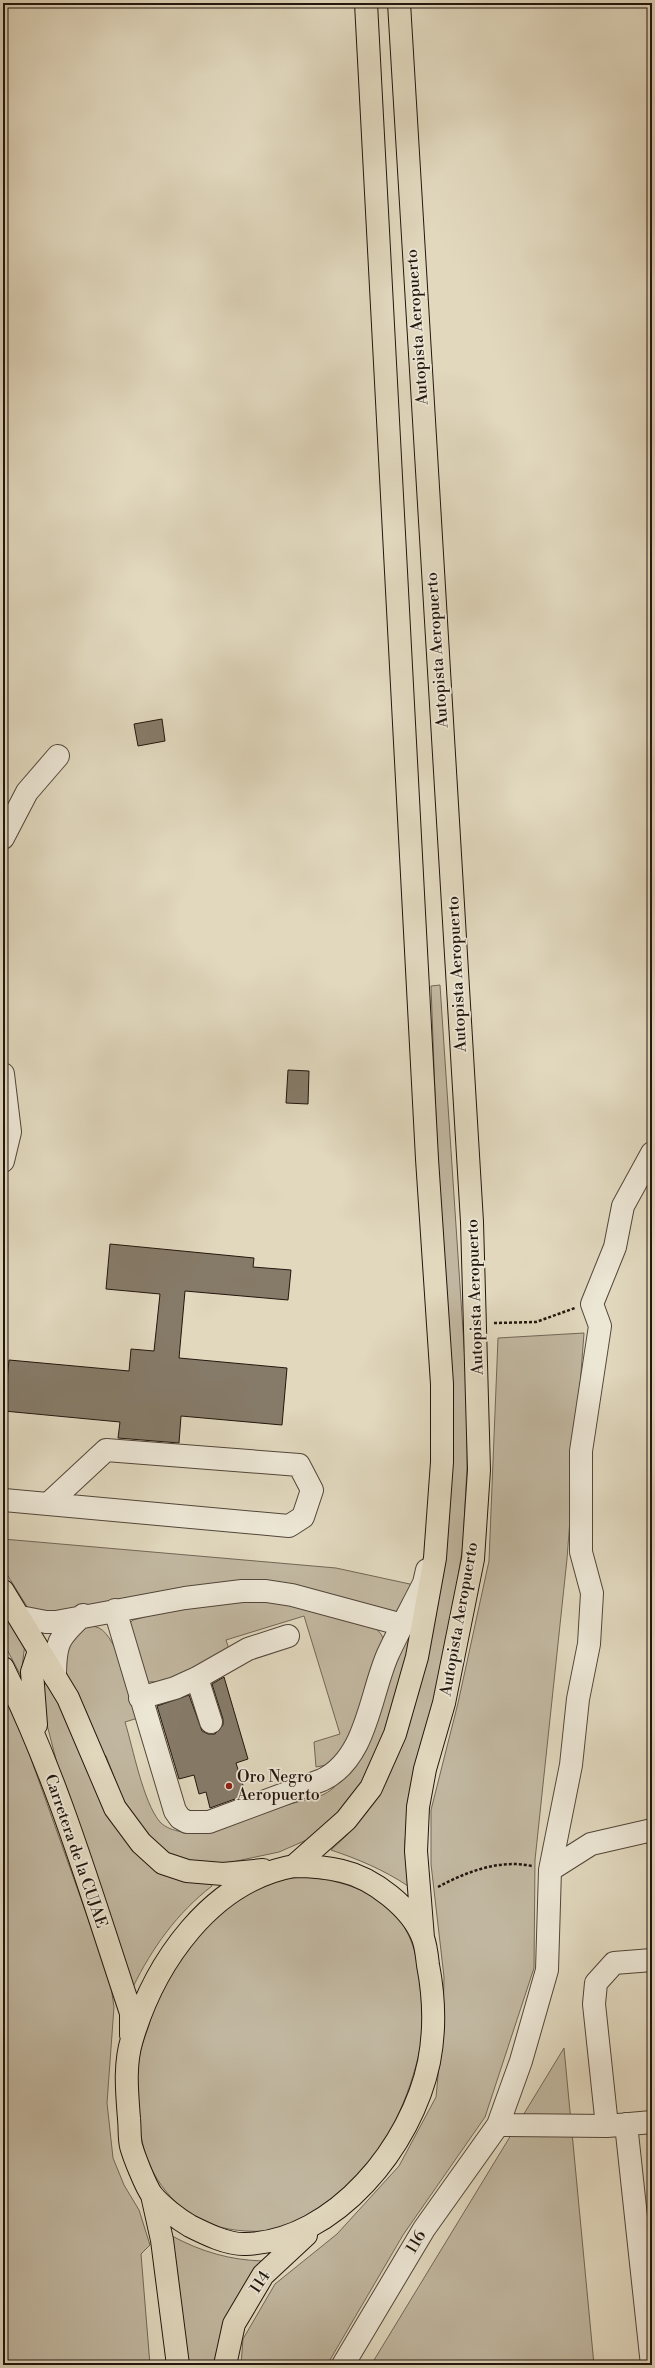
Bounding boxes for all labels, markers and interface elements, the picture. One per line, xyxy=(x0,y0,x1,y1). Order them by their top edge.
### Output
street label: Autopista Aeropuerto xyxy=(402,248,432,407)
street label: Autopista Aeropuerto xyxy=(422,571,452,730)
street label: Autopista Aeropuerto xyxy=(443,896,471,1053)
street label: Autopista Aeropuerto xyxy=(462,1219,488,1376)
street label: Autopista Aeropuerto xyxy=(435,1540,482,1699)
place label: Oro Negro Aeropuerto xyxy=(236,1767,320,1805)
street label: Carretera de la CUJAE xyxy=(40,1772,112,1930)
marker: Oro Negro Aeropuerto xyxy=(224,1781,234,1791)
street label: 116 xyxy=(401,2227,431,2257)
street label: 114 xyxy=(245,2266,275,2297)

